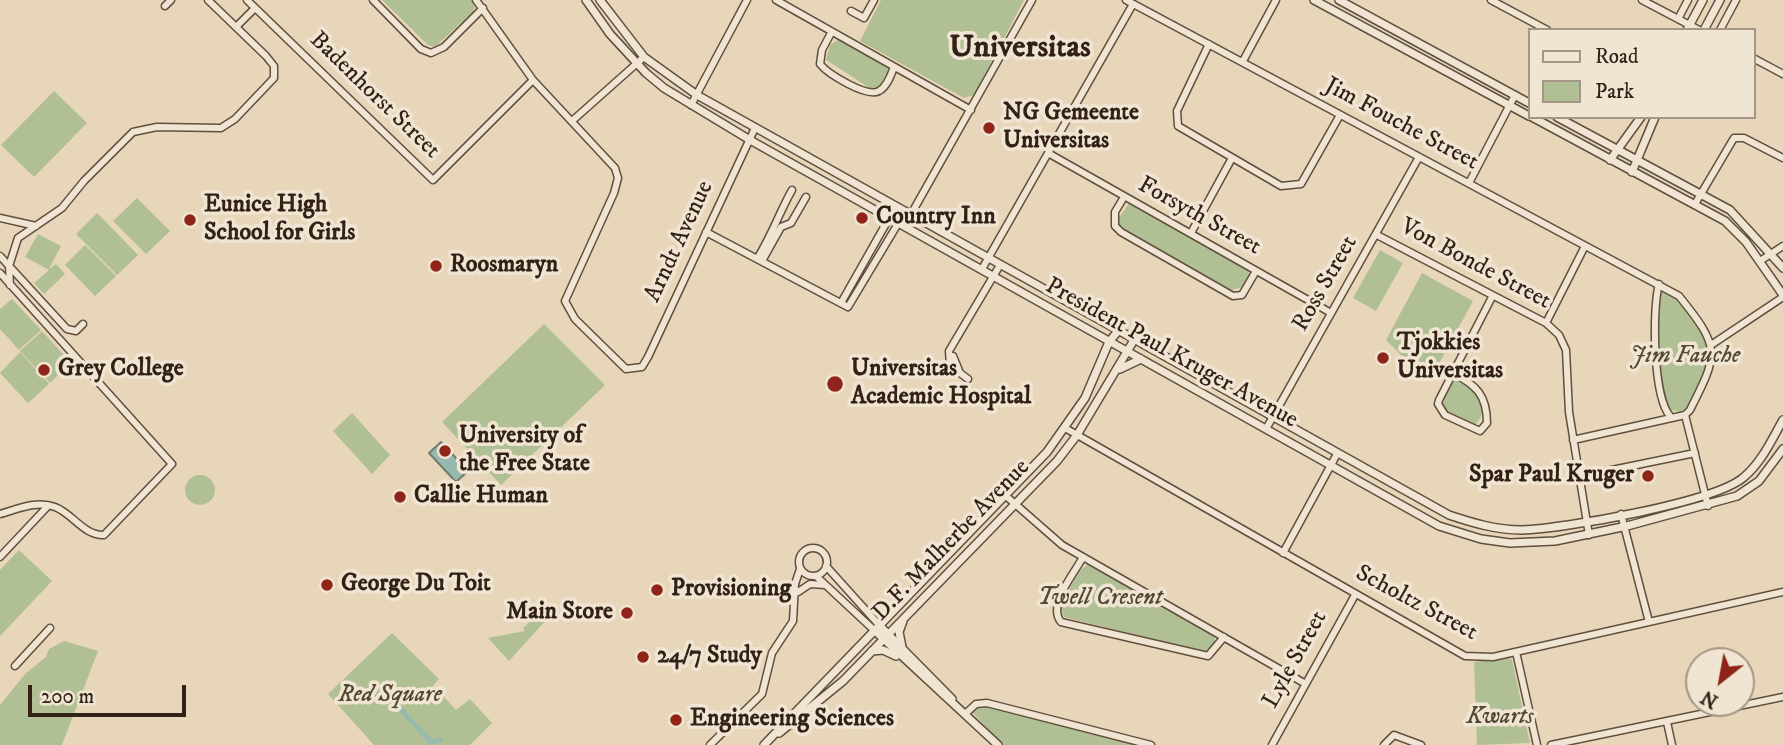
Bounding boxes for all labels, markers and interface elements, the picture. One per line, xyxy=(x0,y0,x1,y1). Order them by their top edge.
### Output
street label: Badenhorst Street xyxy=(303,26,445,166)
legend xyxy=(1528,28,1755,119)
district label: Universitas xyxy=(949,30,1091,68)
text: Road xyxy=(1595,44,1639,70)
street label: Jim Fouche Street xyxy=(1319,72,1483,178)
text: Park xyxy=(1595,79,1634,105)
place label: NG Gemeente Universitas xyxy=(1003,100,1139,156)
marker: NG Gemeente Universitas xyxy=(981,120,997,136)
street label: Forsyth Street xyxy=(1133,171,1265,263)
street label: Arndt Avenue xyxy=(639,177,721,307)
place label: Eunice High School for Girls xyxy=(204,192,355,248)
place label: Country Inn xyxy=(876,204,996,232)
marker: Country Inn xyxy=(854,210,870,226)
marker: Eunice High School for Girls xyxy=(182,212,198,228)
street label: Von Bonde Street xyxy=(1395,213,1555,317)
street label: Ross Street xyxy=(1287,231,1365,337)
place label: Roosmaryn xyxy=(450,252,558,280)
marker: Roosmaryn xyxy=(428,258,444,274)
street label: President Paul Kruger Avenue xyxy=(1040,272,1302,436)
place label: Tjokkies Universitas xyxy=(1397,330,1503,386)
park label: Jim Fauche xyxy=(1630,343,1740,371)
marker: Tjokkies Universitas xyxy=(1375,350,1391,366)
place label: Grey College xyxy=(58,356,184,384)
place label: Universitas Academic Hospital xyxy=(851,356,1031,412)
marker: Grey College xyxy=(36,362,52,378)
marker: Universitas Academic Hospital xyxy=(825,374,845,394)
place label: University of the Free State xyxy=(459,423,590,479)
marker: University of the Free State xyxy=(437,443,453,459)
street label: D.F. Malherbe Avenue xyxy=(867,454,1037,628)
place label: Spar Paul Kruger xyxy=(1469,462,1634,490)
marker: Spar Paul Kruger xyxy=(1640,468,1656,484)
place label: Callie Human xyxy=(414,483,548,511)
marker: Callie Human xyxy=(392,489,408,505)
street label: Scholtz Street xyxy=(1350,560,1482,648)
place label: George Du Toit xyxy=(341,571,491,599)
place label: Provisioning xyxy=(671,576,791,604)
marker: George Du Toit xyxy=(319,577,335,593)
marker: Provisioning xyxy=(649,582,665,598)
park label: Twell Cresent xyxy=(1037,585,1163,613)
place label: Main Store xyxy=(506,599,613,627)
marker: Main Store xyxy=(619,605,635,621)
street label: Lyle Street xyxy=(1257,606,1335,714)
place label: 24/7 Study xyxy=(657,643,762,671)
north arrow xyxy=(1685,647,1755,717)
marker: 24/7 Study xyxy=(635,649,651,665)
scale bar xyxy=(32,672,189,716)
park label: Red Square xyxy=(338,682,442,710)
text: 200 m xyxy=(41,684,94,710)
text: N xyxy=(1697,685,1723,713)
park label: Kwarts xyxy=(1466,704,1534,732)
place label: Engineering Sciences xyxy=(690,706,894,734)
marker: Engineering Sciences xyxy=(668,712,684,728)

